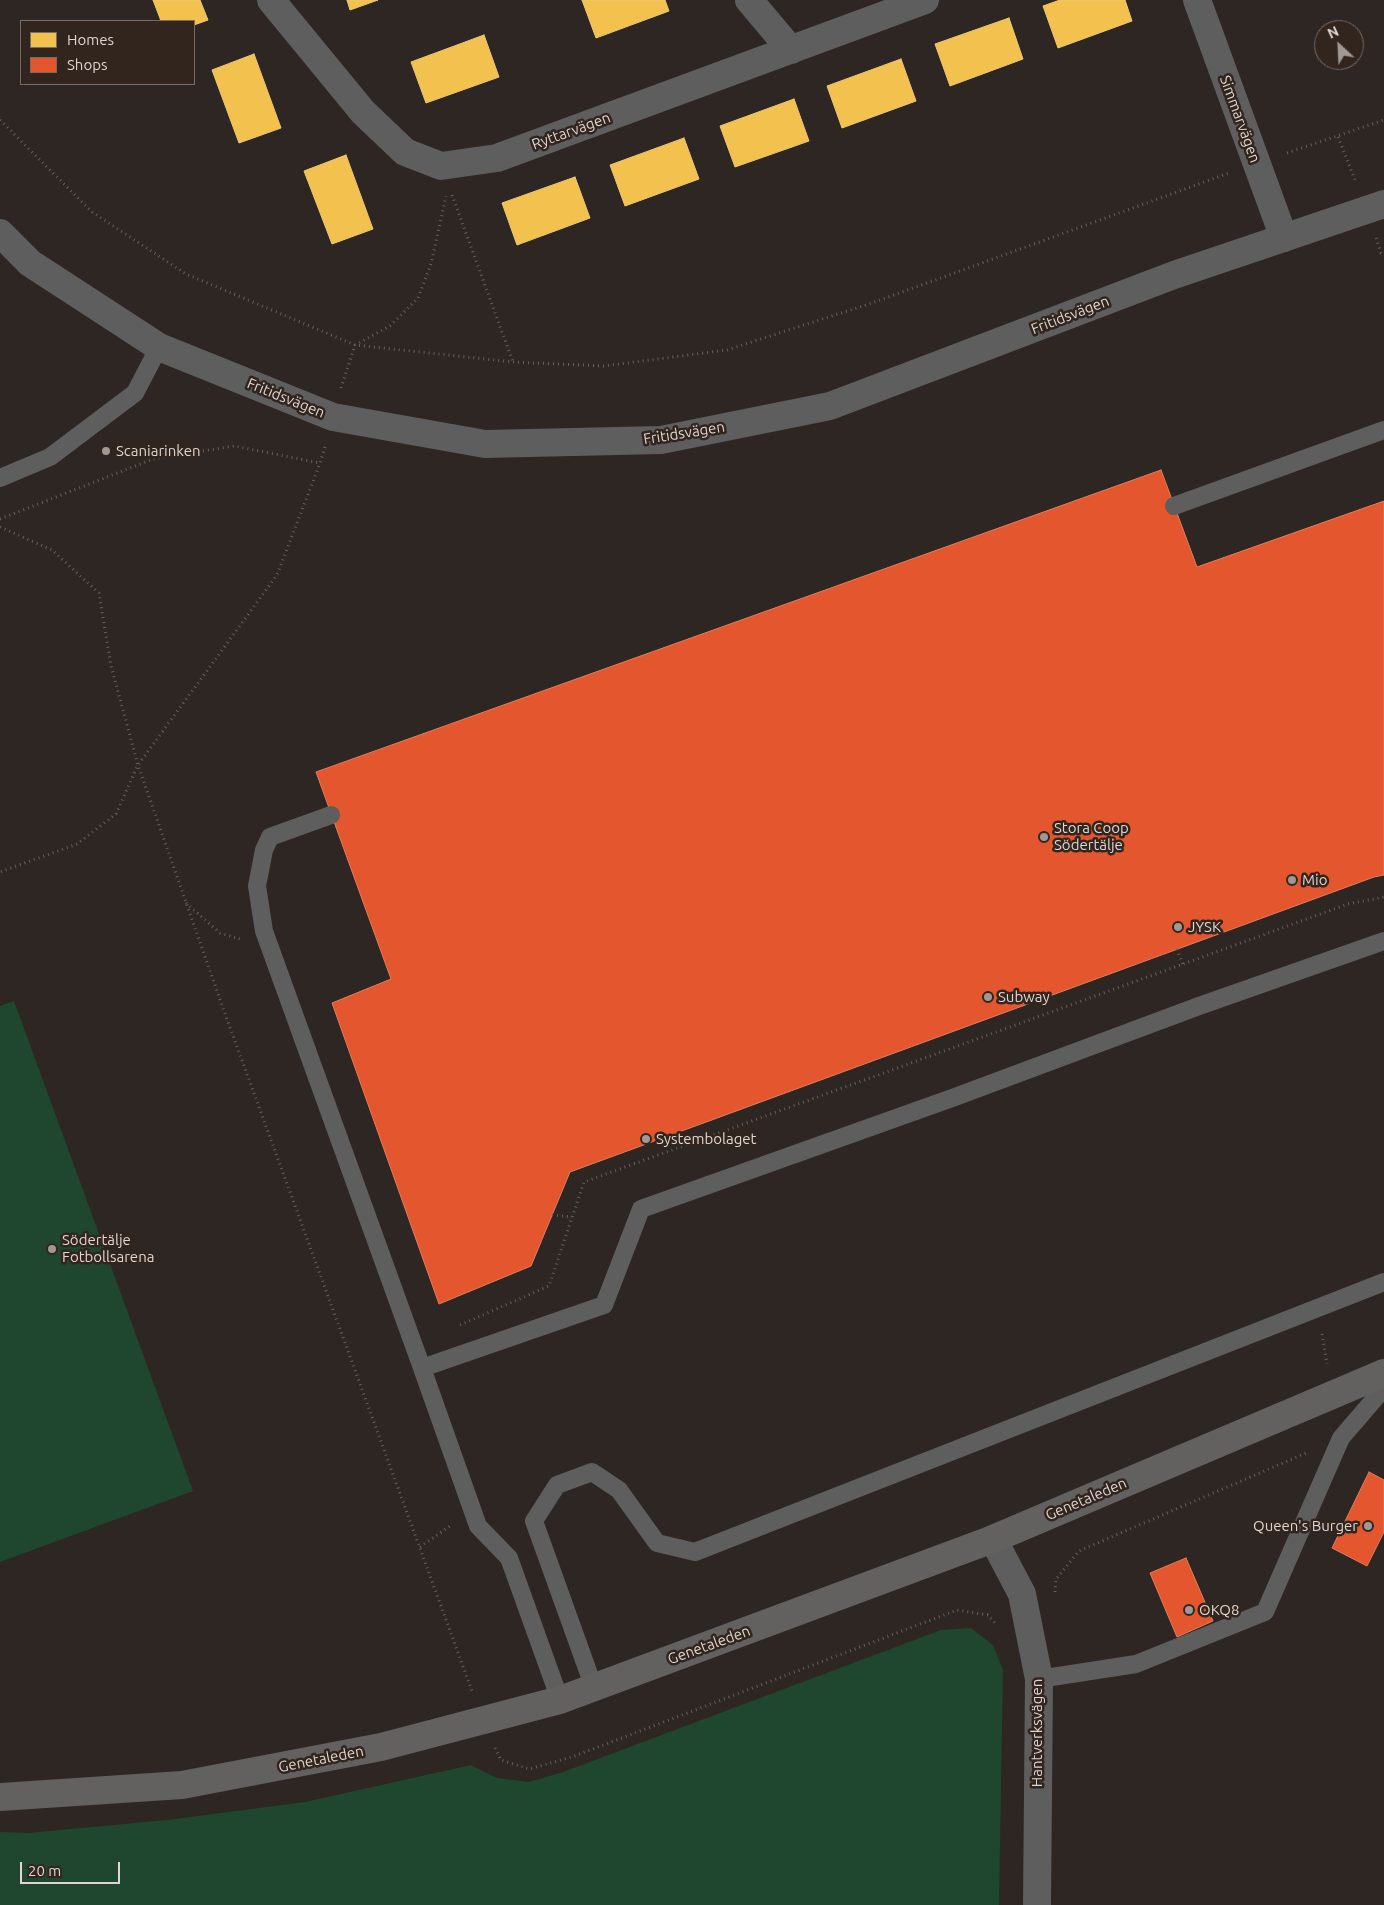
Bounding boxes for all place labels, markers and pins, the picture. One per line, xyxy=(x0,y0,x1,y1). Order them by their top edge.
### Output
place label: Scaniarinken xyxy=(116,442,200,460)
marker: Scaniarinken xyxy=(100,445,112,457)
place label: Stora Coop Södertälje xyxy=(1054,819,1129,854)
marker: Stora Coop Södertälje xyxy=(1038,831,1050,843)
place label: Mio xyxy=(1302,871,1327,889)
marker: Mio xyxy=(1286,874,1298,886)
place label: JYSK xyxy=(1188,918,1221,936)
marker: JYSK xyxy=(1172,921,1184,933)
place label: Subway xyxy=(998,988,1050,1006)
marker: Subway xyxy=(982,991,994,1003)
place label: Systembolaget xyxy=(656,1130,757,1148)
marker: Systembolaget xyxy=(640,1133,652,1145)
place label: Södertälje Fotbollsarena xyxy=(62,1231,154,1266)
marker: Södertälje Fotbollsarena xyxy=(46,1243,58,1255)
place label: Queen's Burger xyxy=(1253,1517,1358,1535)
marker: Queen's Burger xyxy=(1362,1520,1374,1532)
place label: OKQ8 xyxy=(1199,1601,1239,1619)
marker: OKQ8 xyxy=(1183,1604,1195,1616)

